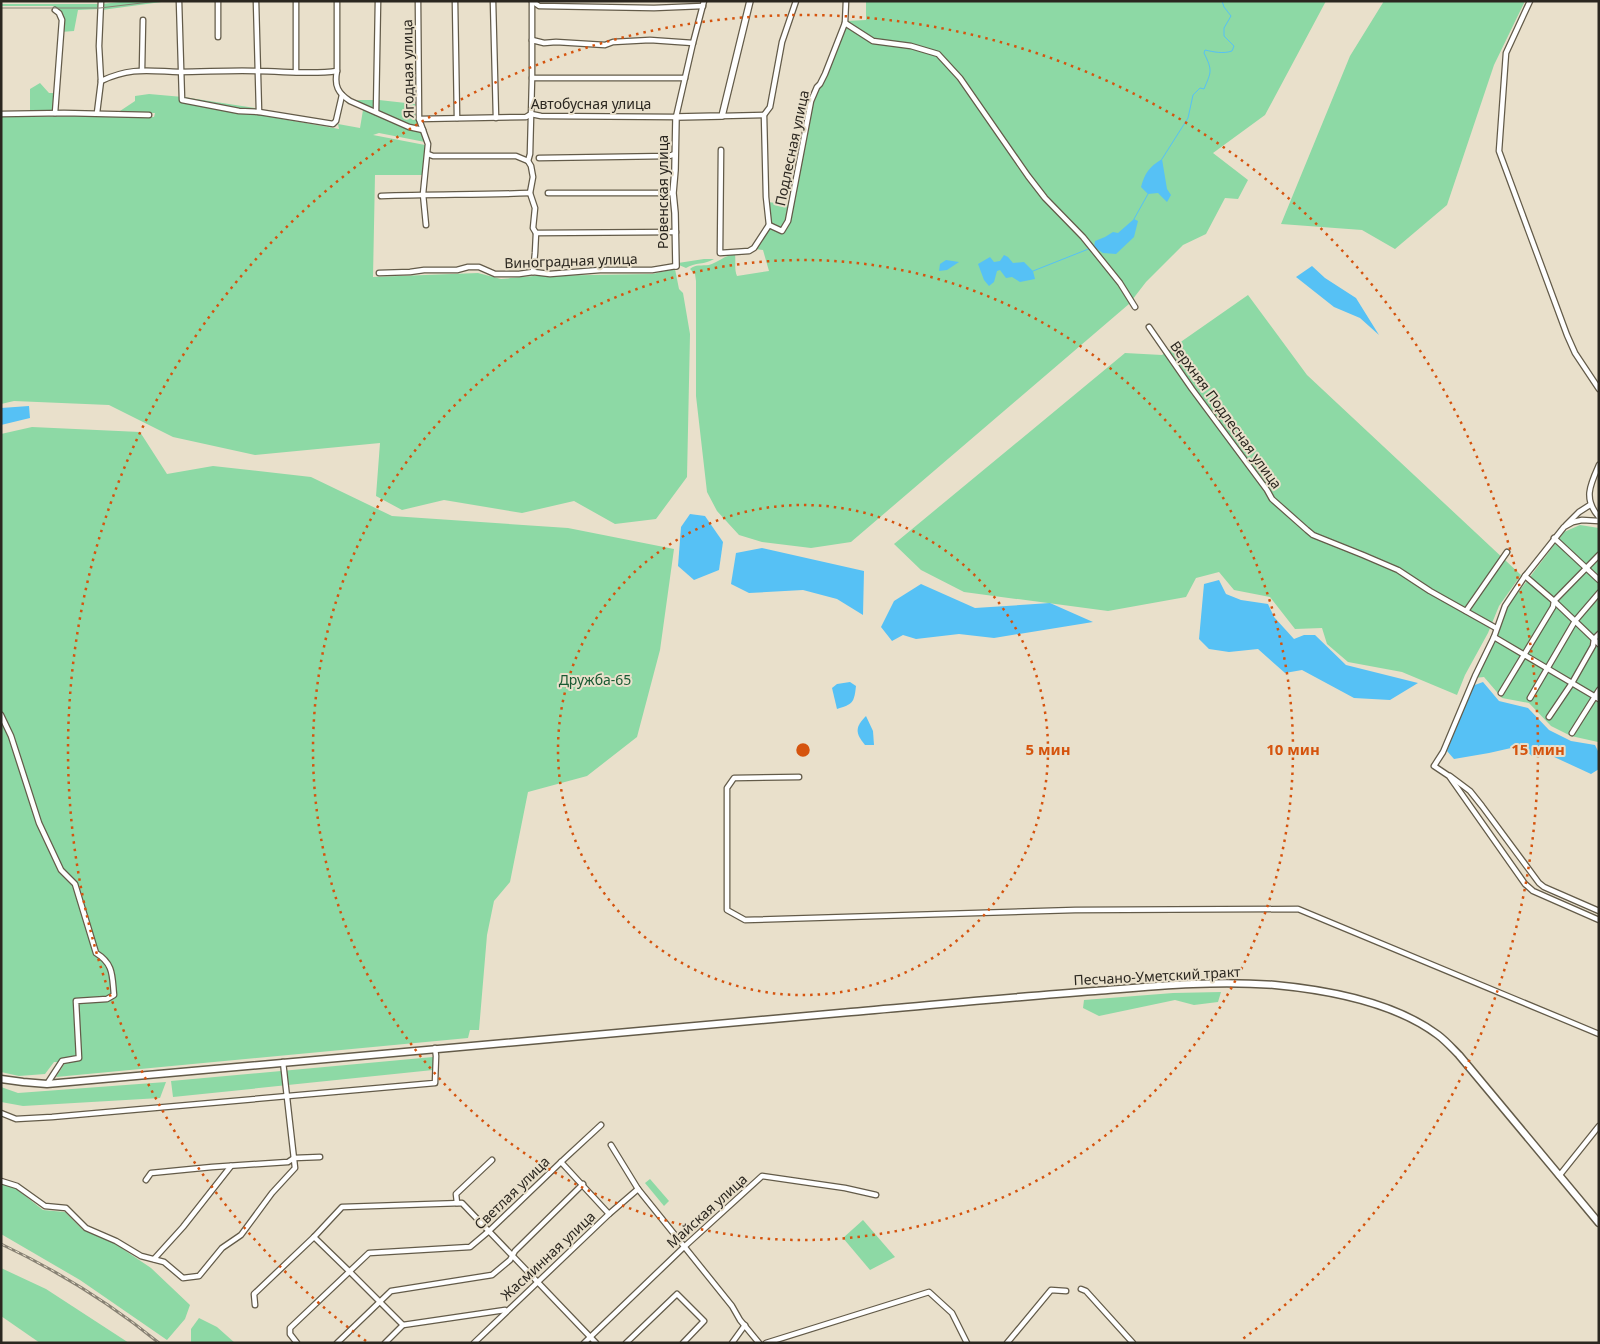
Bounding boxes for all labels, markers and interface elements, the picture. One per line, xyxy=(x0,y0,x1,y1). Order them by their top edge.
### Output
street label: Ягодная улица xyxy=(397,19,418,119)
street label: Подлесная улица xyxy=(770,88,813,208)
street label: Автобусная улица xyxy=(531,94,651,113)
street label: Ровенская улица xyxy=(653,135,672,249)
street label: Виноградная улица xyxy=(504,249,638,272)
street label: Верхняя Подлесная улица xyxy=(1166,337,1287,492)
park label: Дружба-65 xyxy=(559,670,631,689)
text: 5 мин xyxy=(1026,739,1071,759)
text: 10 мин xyxy=(1266,739,1320,759)
text: 15 мин xyxy=(1511,739,1565,759)
centre of rings xyxy=(794,741,812,759)
street label: Песчано-Уметский тракт xyxy=(1073,962,1242,989)
street label: Светлая улица xyxy=(470,1152,553,1233)
street label: Майская улица xyxy=(662,1169,751,1252)
street label: Жасминная улица xyxy=(496,1207,599,1305)

